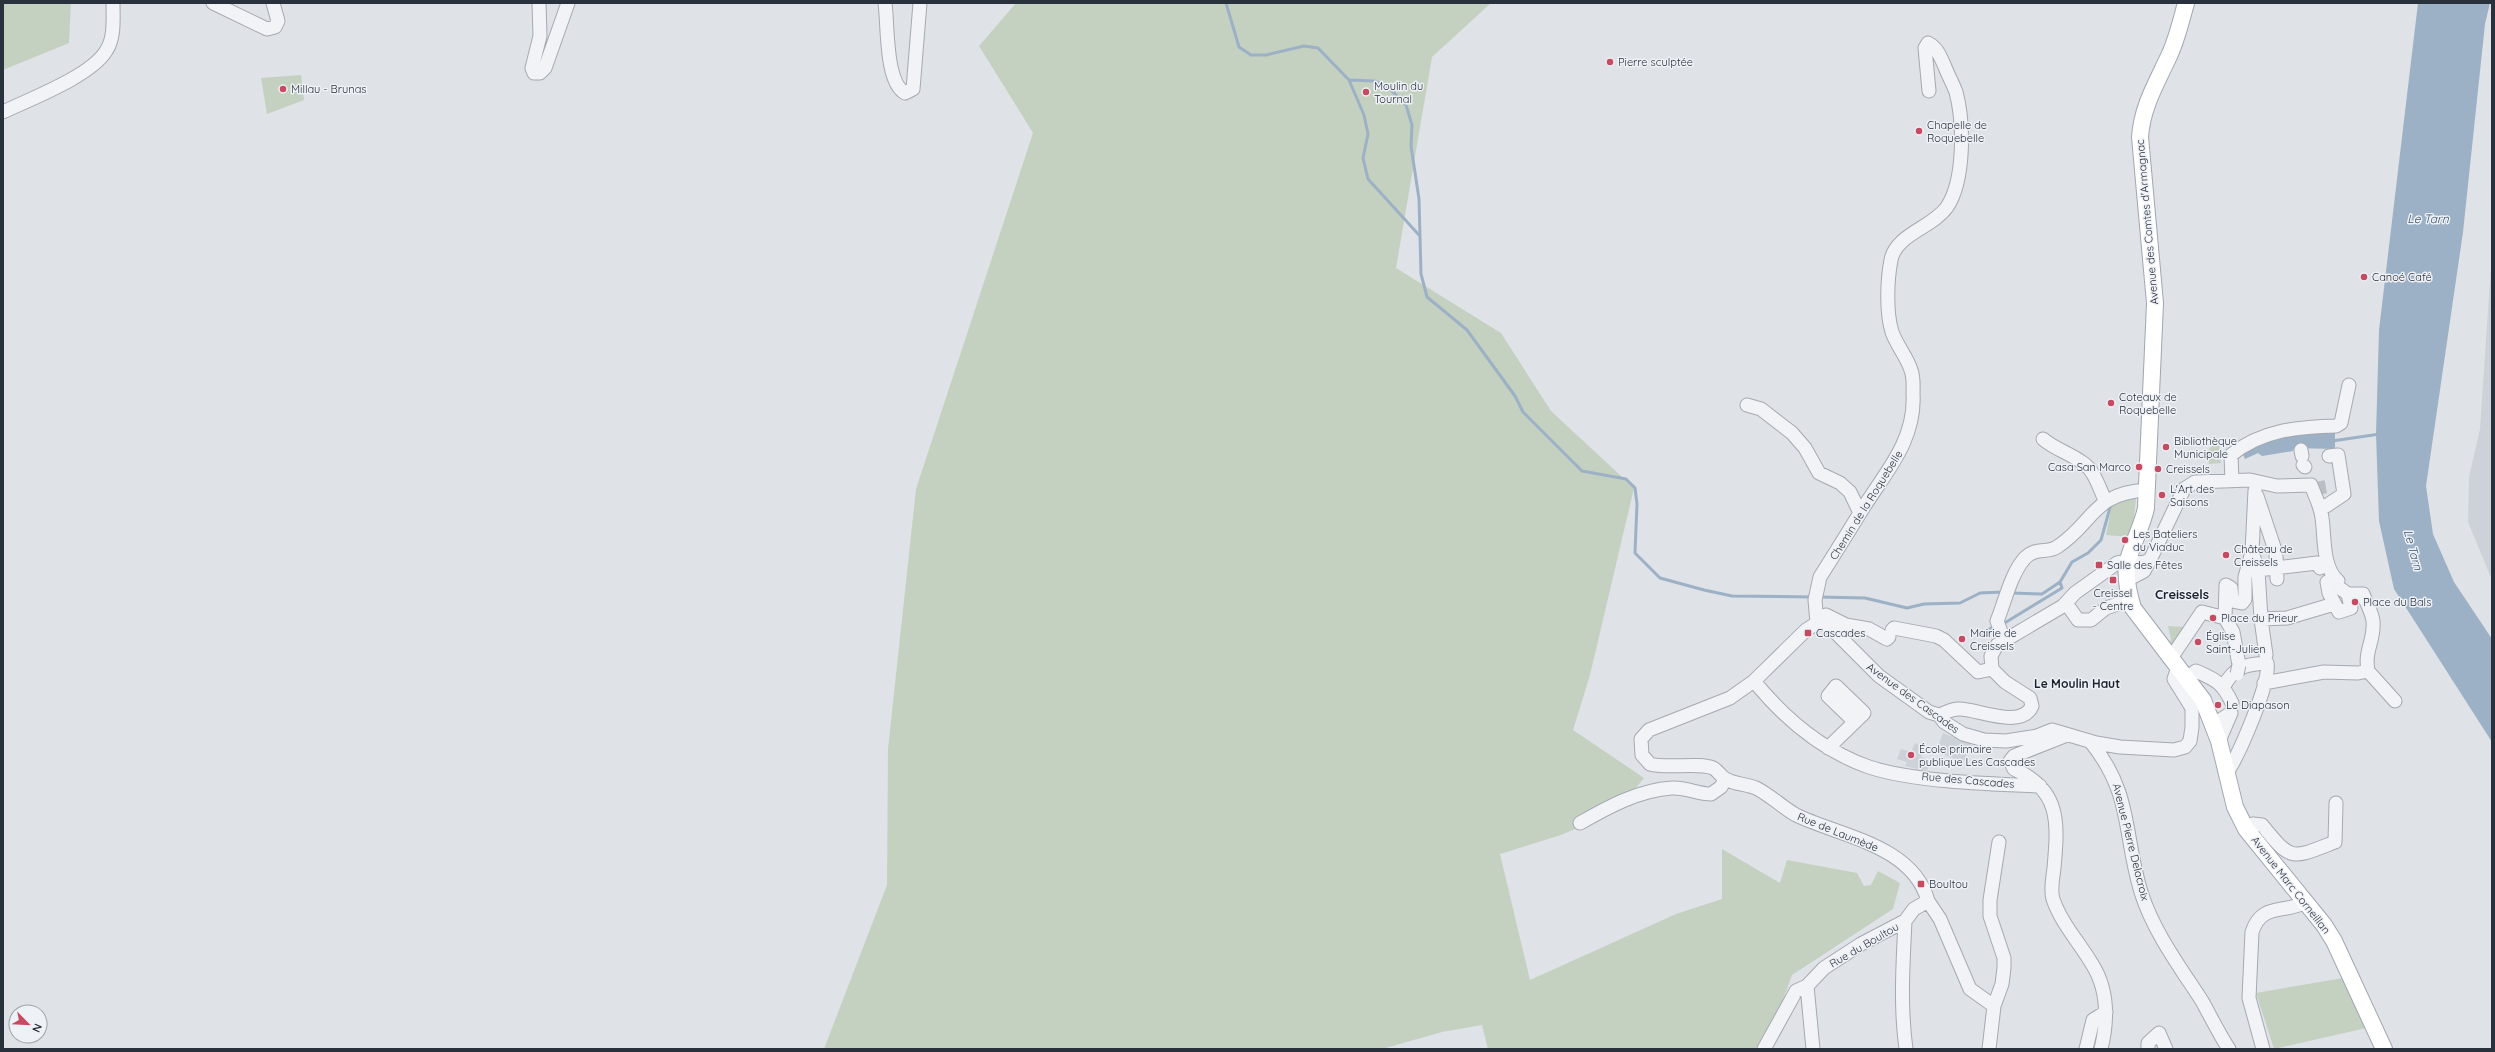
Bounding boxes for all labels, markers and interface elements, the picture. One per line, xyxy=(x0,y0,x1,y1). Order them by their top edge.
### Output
place label: Pierre sculptée xyxy=(1618,55,1693,69)
marker: Pierre sculptée xyxy=(1605,57,1615,67)
place label: Moulin du Tournal xyxy=(1374,79,1423,106)
place label: Millau - Brunas xyxy=(291,82,366,96)
marker: Millau - Brunas xyxy=(278,84,288,94)
marker: Moulin du Tournal xyxy=(1361,87,1371,97)
place label: Chapelle de Roquebelle xyxy=(1927,118,1987,145)
marker: Chapelle de Roquebelle xyxy=(1914,126,1924,136)
street label: Avenue des Comtes d'Armagnac xyxy=(2133,138,2161,305)
water label: Le Tarn xyxy=(2407,211,2450,226)
place label: Canoé Café xyxy=(2372,270,2432,284)
marker: Canoé Café xyxy=(2359,272,2369,282)
place label: Coteaux de Roquebelle xyxy=(2119,390,2177,417)
marker: Coteaux de Roquebelle xyxy=(2106,398,2116,408)
place label: Bibliothèque Municipale xyxy=(2174,434,2237,461)
marker: Bibliothèque Municipale xyxy=(2161,442,2171,452)
street label: Chemin de la Roquebelle xyxy=(1827,448,1905,562)
place label: Casa San Marco xyxy=(2048,460,2131,474)
marker: Casa San Marco xyxy=(2134,462,2144,472)
place label: Creissels xyxy=(2166,462,2210,476)
marker: Creissels xyxy=(2153,464,2163,474)
place label: L'Art des Saisons xyxy=(2170,482,2214,509)
marker: L'Art des Saisons xyxy=(2157,490,2167,500)
place label: Les Bateliers du Viaduc xyxy=(2133,527,2197,554)
water label: Le Tarn xyxy=(2401,528,2426,573)
marker: Les Bateliers du Viaduc xyxy=(2120,535,2130,545)
place label: Château de Creissels xyxy=(2234,542,2293,569)
marker: Château de Creissels xyxy=(2221,550,2231,560)
place label: Salle des Fêtes xyxy=(2107,558,2182,572)
marker: Salle des Fêtes xyxy=(2094,560,2104,570)
marker: Creissel - Centre xyxy=(2108,575,2118,585)
place label: Creissel - Centre xyxy=(2093,586,2134,613)
district label: Creissels xyxy=(2155,586,2209,602)
place label: Place du Bals xyxy=(2363,595,2431,609)
marker: Place du Bals xyxy=(2350,597,2360,607)
place label: Place du Prieur xyxy=(2221,611,2298,625)
marker: Place du Prieur xyxy=(2208,613,2218,623)
place label: Cascades xyxy=(1816,626,1865,640)
place label: Mairie de Creissels xyxy=(1970,626,2017,653)
marker: Cascades xyxy=(1803,628,1813,638)
place label: Église Saint-Julien xyxy=(2206,629,2266,656)
marker: Mairie de Creissels xyxy=(1957,634,1967,644)
marker: Église Saint-Julien xyxy=(2193,637,2203,647)
street label: Avenue des Cascades xyxy=(1864,660,1962,736)
district label: Le Moulin Haut xyxy=(2034,676,2120,691)
place label: Le Diapason xyxy=(2226,698,2290,712)
marker: Le Diapason xyxy=(2213,700,2223,710)
place label: École primaire publique Les Cascades xyxy=(1919,742,2035,769)
marker: École primaire publique Les Cascades xyxy=(1906,750,1916,760)
street label: Rue des Cascades xyxy=(1921,769,2015,791)
street label: Avenue Pierre Delacroix xyxy=(2110,782,2152,902)
street label: Rue de Laumède xyxy=(1795,809,1881,855)
street label: Avenue Marc Corneillan xyxy=(2248,833,2334,937)
place label: Boultou xyxy=(1929,877,1968,891)
marker: Boultou xyxy=(1916,879,1926,889)
street label: Rue du Boultou xyxy=(1827,919,1901,971)
north arrow xyxy=(8,1004,48,1044)
text: N xyxy=(29,1022,45,1035)

